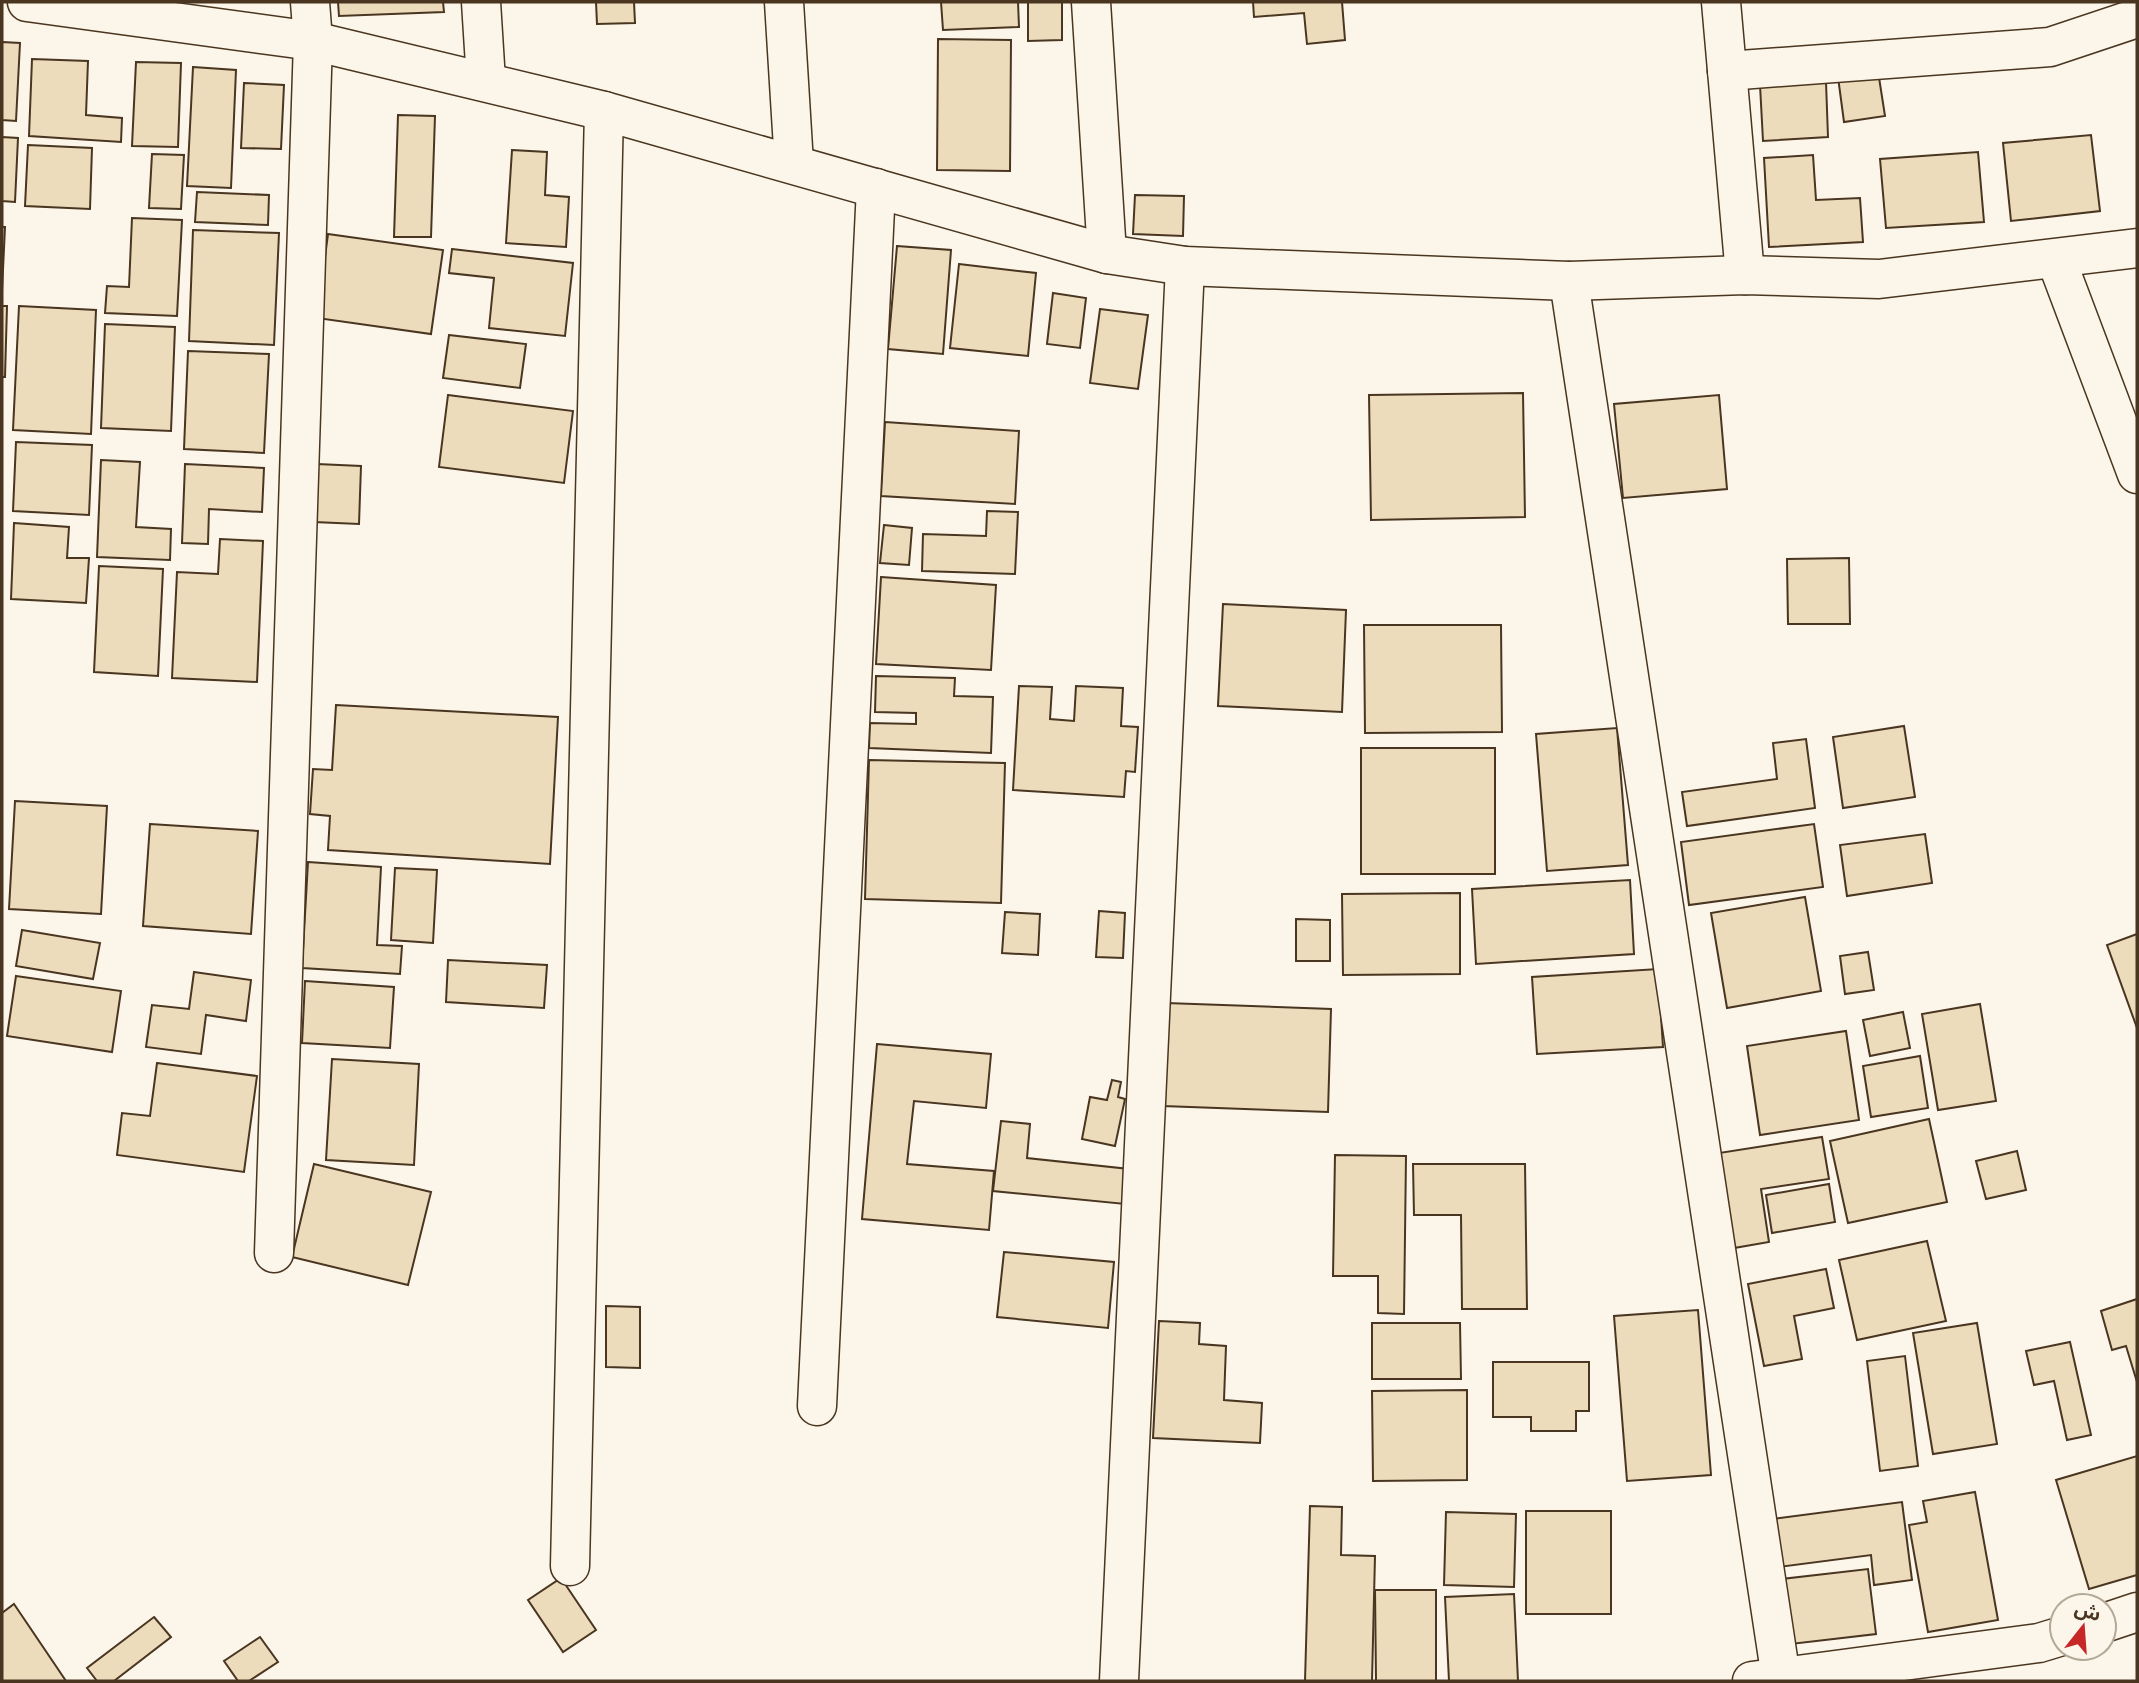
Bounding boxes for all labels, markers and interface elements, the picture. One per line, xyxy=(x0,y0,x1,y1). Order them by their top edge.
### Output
north arrow xyxy=(2048,1592,2118,1662)
text: ش xyxy=(2071,1593,2105,1628)

